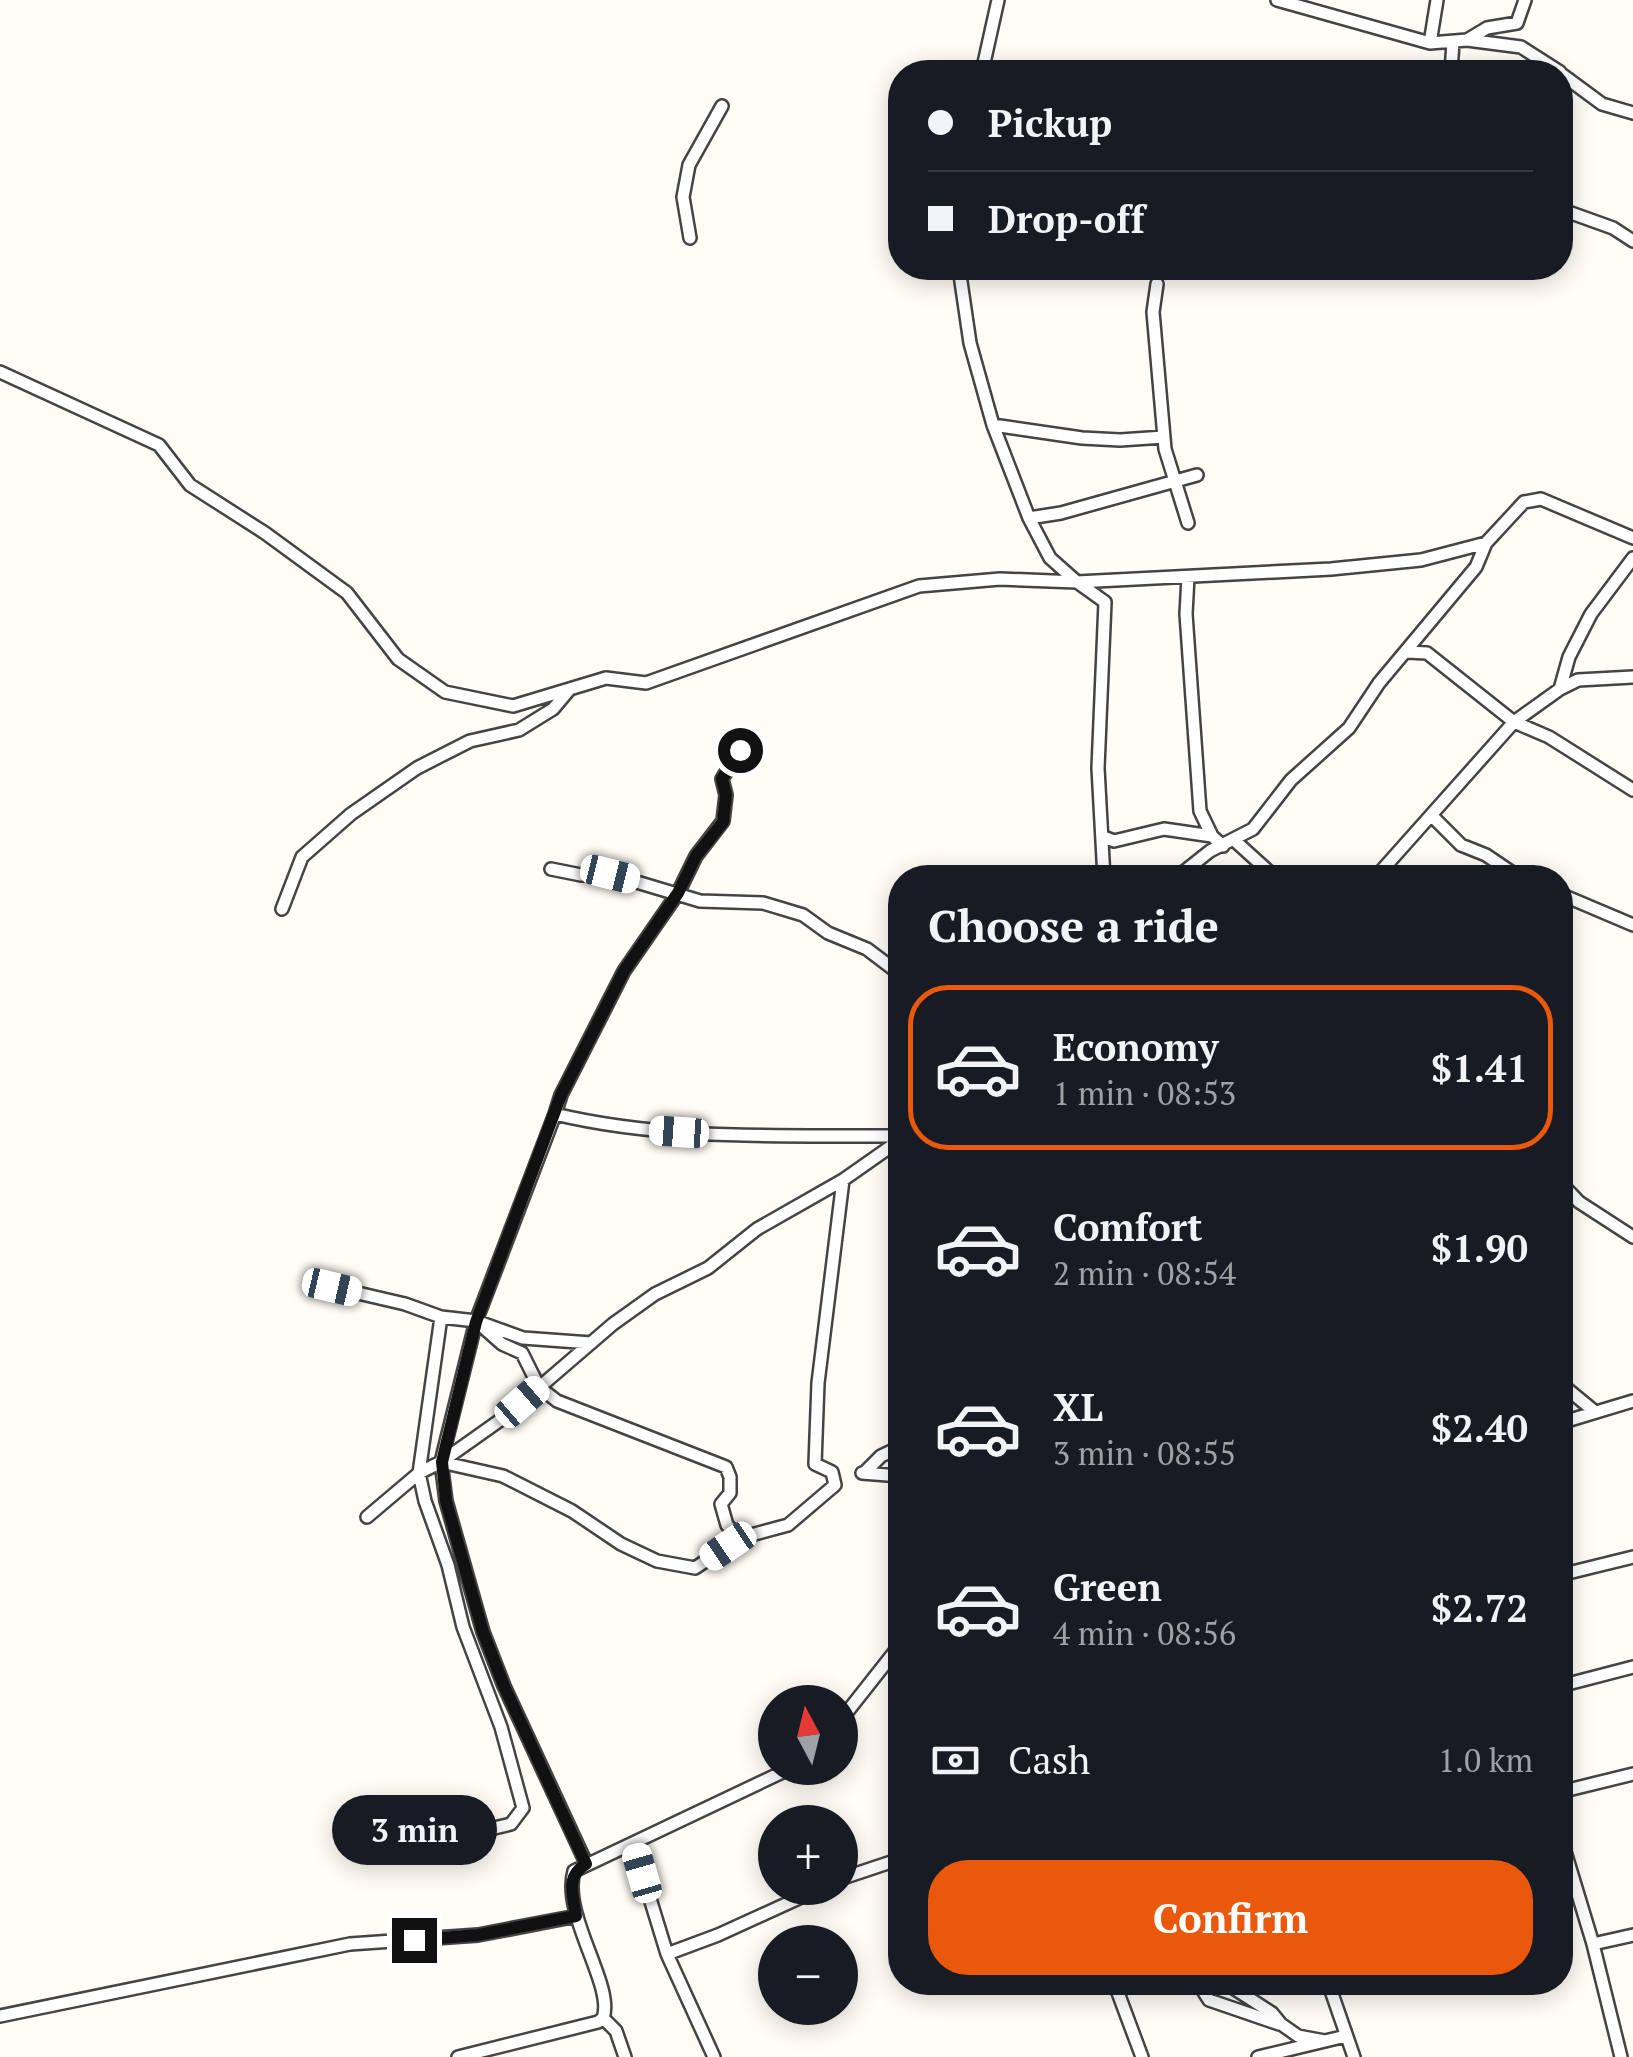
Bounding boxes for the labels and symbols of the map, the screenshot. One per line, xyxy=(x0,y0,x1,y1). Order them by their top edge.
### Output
route start xyxy=(718,728,763,773)
car xyxy=(577,852,643,896)
car xyxy=(648,1115,710,1149)
car xyxy=(299,1266,365,1308)
car xyxy=(490,1371,554,1433)
car xyxy=(695,1517,761,1575)
north arrow xyxy=(758,1685,858,1785)
callout: 3 min xyxy=(332,1795,496,1865)
car xyxy=(619,1840,665,1906)
route end xyxy=(392,1918,437,1963)

